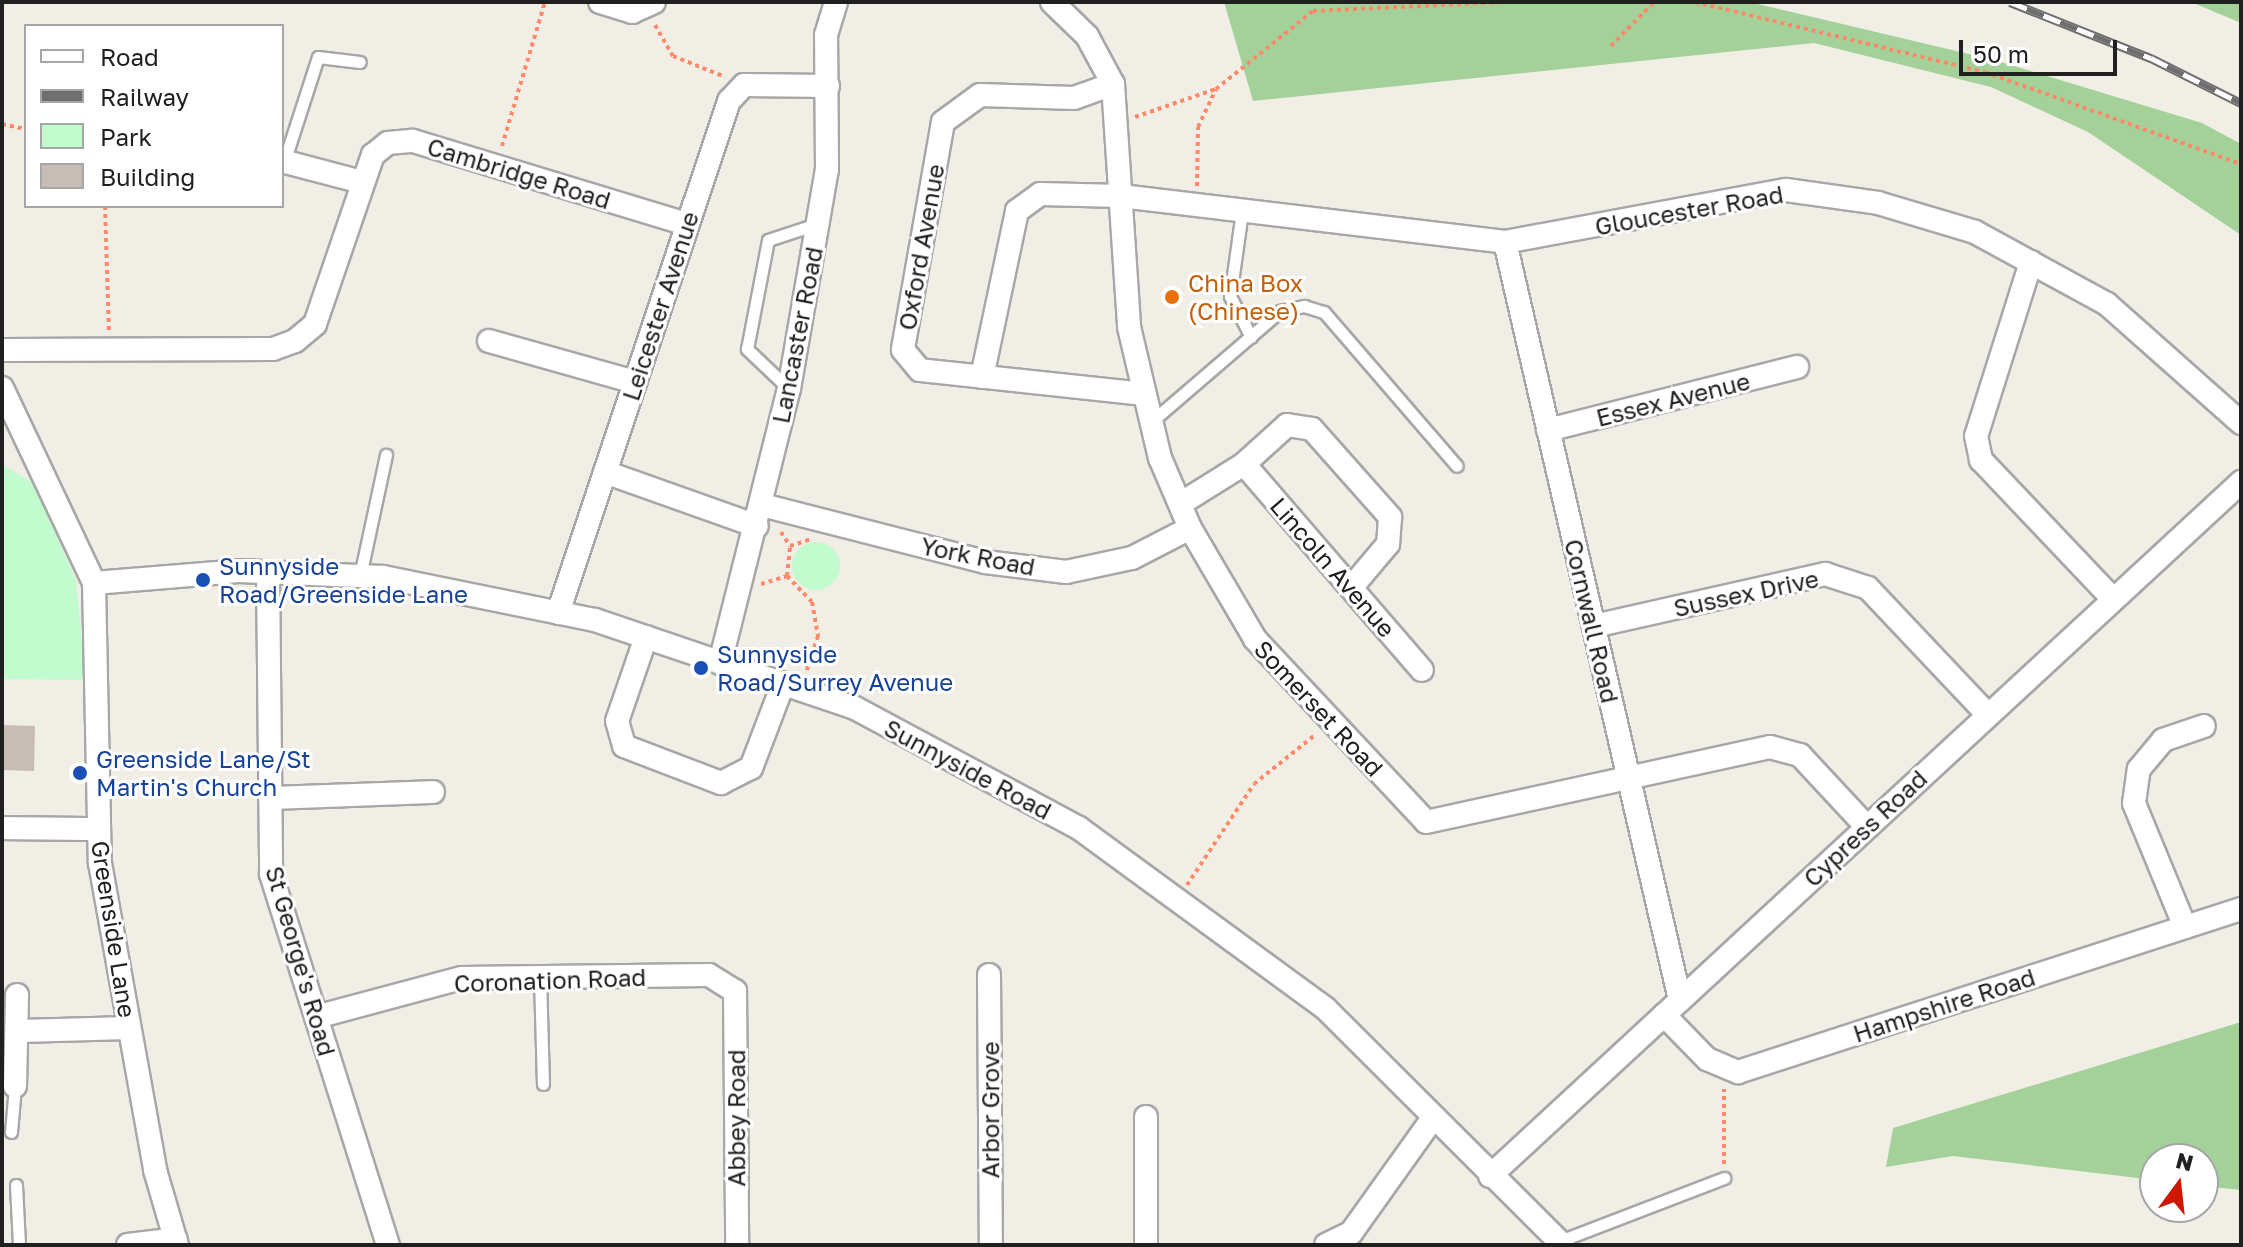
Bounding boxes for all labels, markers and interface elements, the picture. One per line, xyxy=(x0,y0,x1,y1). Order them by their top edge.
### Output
legend xyxy=(24,24,284,208)
scale bar xyxy=(1963,24,2121,74)
text: 50 m xyxy=(1973,39,2029,68)
text: Road xyxy=(100,42,159,71)
text: Railway xyxy=(100,82,189,111)
text: Park xyxy=(100,122,152,151)
street label: Cambridge Road xyxy=(424,131,614,215)
text: Building xyxy=(100,162,195,191)
street label: Oxford Avenue xyxy=(892,162,950,332)
street label: Gloucester Road xyxy=(1593,179,1785,241)
street label: Leicester Avenue xyxy=(616,208,704,404)
street label: Lancaster Road xyxy=(766,244,828,426)
place label: China Box (Chinese) xyxy=(1188,269,1303,325)
marker: China Box (Chinese) xyxy=(1163,288,1181,306)
street label: Essex Avenue xyxy=(1593,366,1753,432)
street label: Lincoln Avenue xyxy=(1265,491,1401,643)
street label: York Road xyxy=(919,531,1037,581)
street label: Cornwall Road xyxy=(1559,536,1625,706)
place label: Sunnyside Road/Greenside Lane xyxy=(219,552,468,608)
street label: Sussex Drive xyxy=(1671,564,1821,622)
marker: Sunnyside Road/Greenside Lane xyxy=(194,571,212,589)
street label: Somerset Road xyxy=(1249,634,1389,782)
place label: Sunnyside Road/Surrey Avenue xyxy=(717,640,953,696)
marker: Sunnyside Road/Surrey Avenue xyxy=(692,659,710,677)
street label: Sunnyside Road xyxy=(880,713,1056,825)
place label: Greenside Lane/St Martin's Church xyxy=(96,745,311,801)
marker: Greenside Lane/St Martin's Church xyxy=(71,764,89,782)
street label: Cypress Road xyxy=(1797,764,1933,892)
street label: Greenside Lane xyxy=(86,839,142,1019)
street label: St George's Road xyxy=(260,863,342,1059)
street label: Coronation Road xyxy=(453,962,647,998)
street label: Hampshire Road xyxy=(1849,962,2039,1048)
street label: Arbor Grove xyxy=(976,1042,1004,1178)
street label: Abbey Road xyxy=(722,1049,750,1187)
north arrow xyxy=(2139,1143,2219,1223)
text: N xyxy=(2173,1146,2196,1176)

